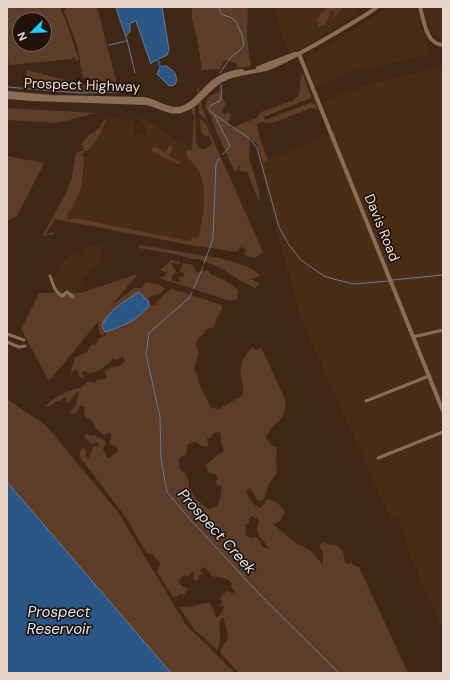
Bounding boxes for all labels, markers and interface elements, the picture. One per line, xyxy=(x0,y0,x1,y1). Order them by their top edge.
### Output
north arrow xyxy=(12,12,52,52)
text: N xyxy=(14,30,30,43)
street label: Prospect Highway xyxy=(24,76,140,96)
street label: Davis Road xyxy=(360,192,402,264)
water label: Prospect Creek xyxy=(173,486,259,578)
water label: Prospect Reservoir xyxy=(27,604,91,639)

